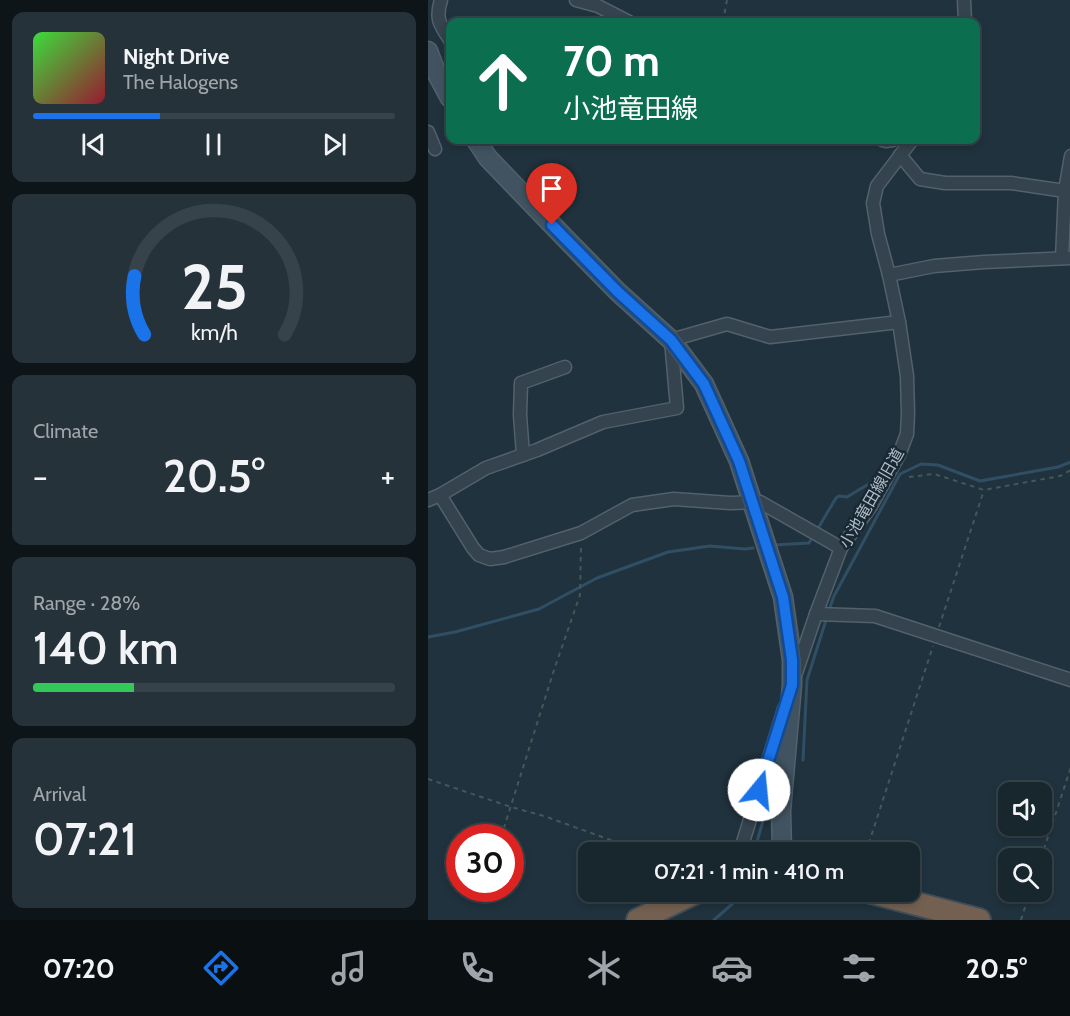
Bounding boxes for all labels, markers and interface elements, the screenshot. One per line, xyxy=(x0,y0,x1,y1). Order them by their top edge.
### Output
text: 70 m xyxy=(563,35,660,87)
icon: ahead xyxy=(464,42,542,120)
text: Night Drive xyxy=(123,43,229,70)
text: The Halogens xyxy=(123,70,238,94)
text: 小池竜田線 xyxy=(563,92,698,125)
icon: previous xyxy=(77,128,110,161)
icon: pause xyxy=(197,128,230,161)
icon: next xyxy=(318,128,351,161)
pin xyxy=(526,163,577,225)
icon: arrive xyxy=(535,172,568,205)
text: 25 xyxy=(181,250,247,326)
text: km/h xyxy=(191,320,237,346)
text: Climate xyxy=(33,419,98,443)
street label: 小池竜田線旧道 xyxy=(835,445,908,552)
text: 20.5° xyxy=(163,449,265,503)
text: − xyxy=(33,456,48,496)
text: + xyxy=(380,456,395,496)
text: Range · 28% xyxy=(33,591,140,615)
text: 140 km xyxy=(33,621,178,675)
position arrow xyxy=(727,758,791,822)
text: Arrival xyxy=(33,782,86,806)
map controls xyxy=(998,782,1052,902)
button: sound xyxy=(998,782,1052,836)
text: 07:21 xyxy=(33,812,137,866)
speed limit sign: 30 xyxy=(446,824,524,902)
button: search xyxy=(998,848,1052,902)
text: 07:21 · 1 min · 410 m xyxy=(654,858,844,885)
icon: directions xyxy=(200,947,242,989)
icon: music xyxy=(328,947,370,989)
icon: phone xyxy=(456,947,498,989)
icon: climate xyxy=(583,947,625,989)
icon: car xyxy=(711,947,753,989)
icon: filters xyxy=(838,947,880,989)
text: 07:20 xyxy=(43,952,115,985)
text: 20.5° xyxy=(966,952,1027,985)

